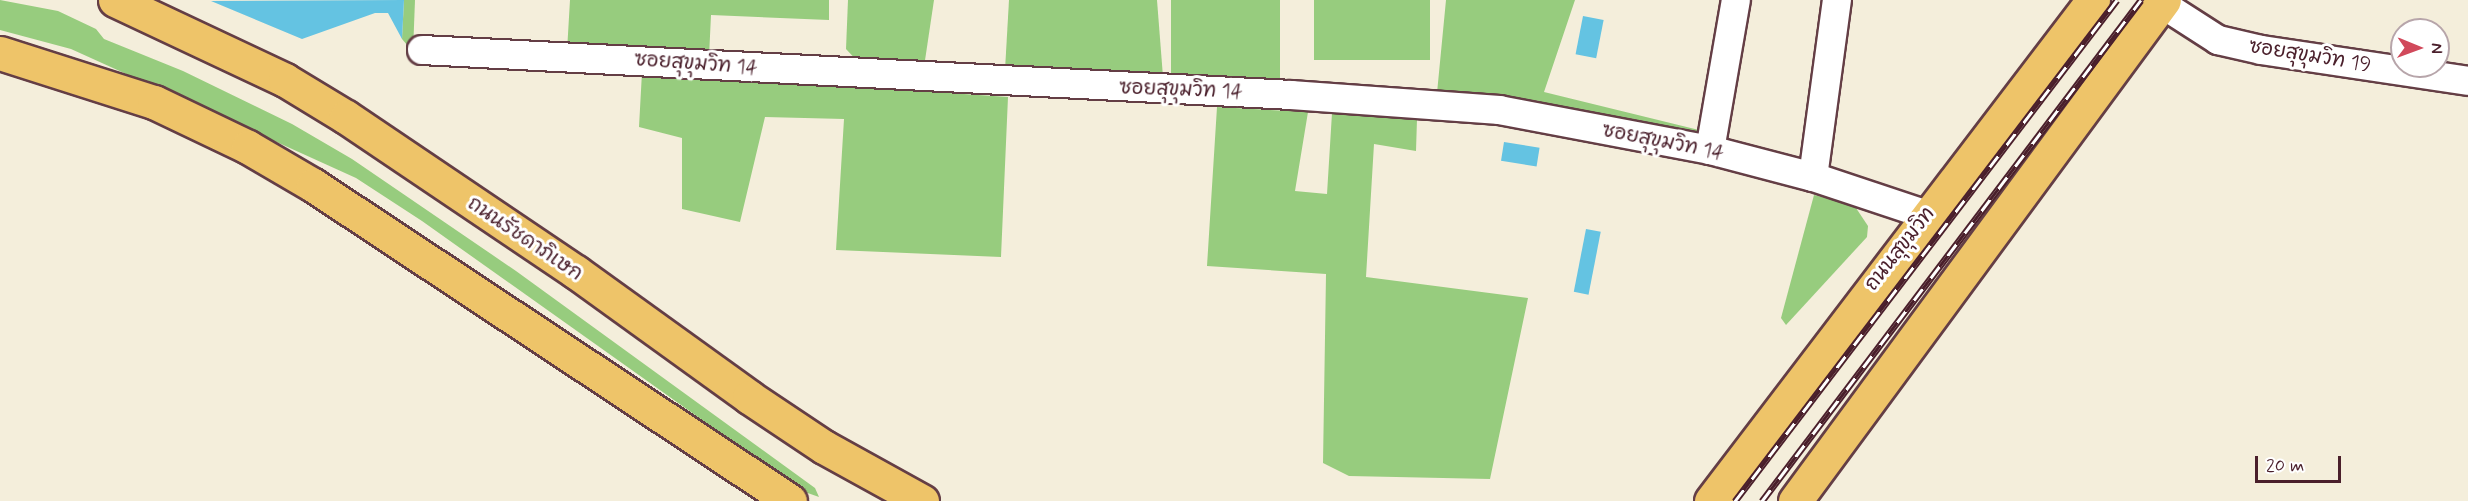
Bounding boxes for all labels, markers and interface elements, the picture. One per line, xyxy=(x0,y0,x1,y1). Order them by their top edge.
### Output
north arrow xyxy=(2390,18,2450,78)
street label: ซอยสุขุมวิท 19 xyxy=(2247,34,2373,78)
text: N xyxy=(2426,43,2447,54)
street label: ซอยสุขุมวิท 14 xyxy=(633,48,759,80)
street label: ซอยสุขุมวิท 14 xyxy=(1119,76,1243,104)
street label: ซอยสุขุมวิท 14 xyxy=(1600,118,1726,166)
street label: ถนนรัชดาภิเษก xyxy=(463,192,587,286)
street label: ถนนสุขุมวิท xyxy=(1860,202,1940,296)
scale bar xyxy=(2258,444,2344,482)
text: 20 m xyxy=(2266,454,2304,478)

